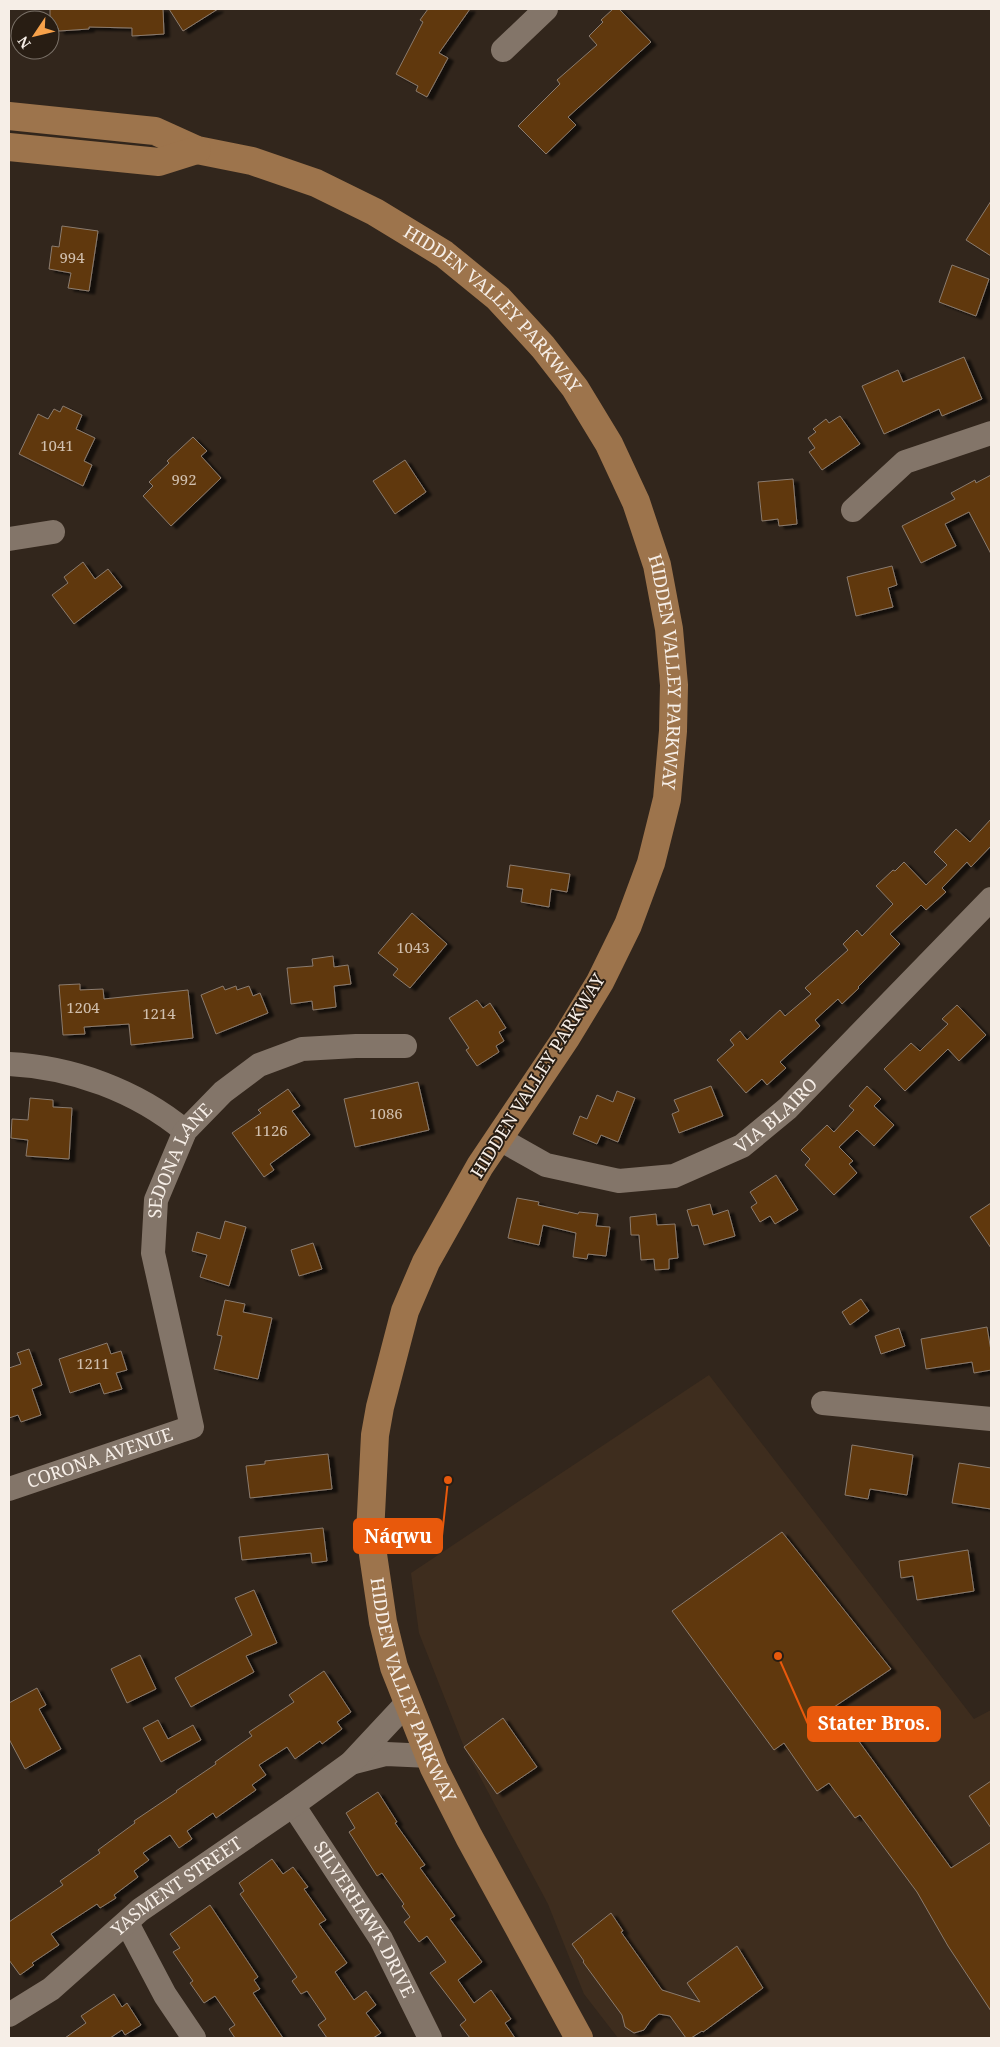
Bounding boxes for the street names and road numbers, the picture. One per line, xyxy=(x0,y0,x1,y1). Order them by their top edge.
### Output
street label: HIDDEN VALLEY PARKWAY xyxy=(399,219,588,398)
street label: HIDDEN VALLEY PARKWAY xyxy=(643,551,687,791)
street label: HIDDEN VALLEY PARKWAY xyxy=(464,968,610,1182)
street label: VIA BLAIRO xyxy=(729,1072,822,1158)
street label: SEDONA LANE xyxy=(142,1097,217,1219)
street label: CORONA AVENUE xyxy=(23,1421,176,1493)
street label: HIDDEN VALLEY PARKWAY xyxy=(366,1576,463,1807)
street label: YASMENT STREET xyxy=(105,1831,246,1942)
street label: SILVERHAWK DRIVE xyxy=(309,1836,421,2001)

